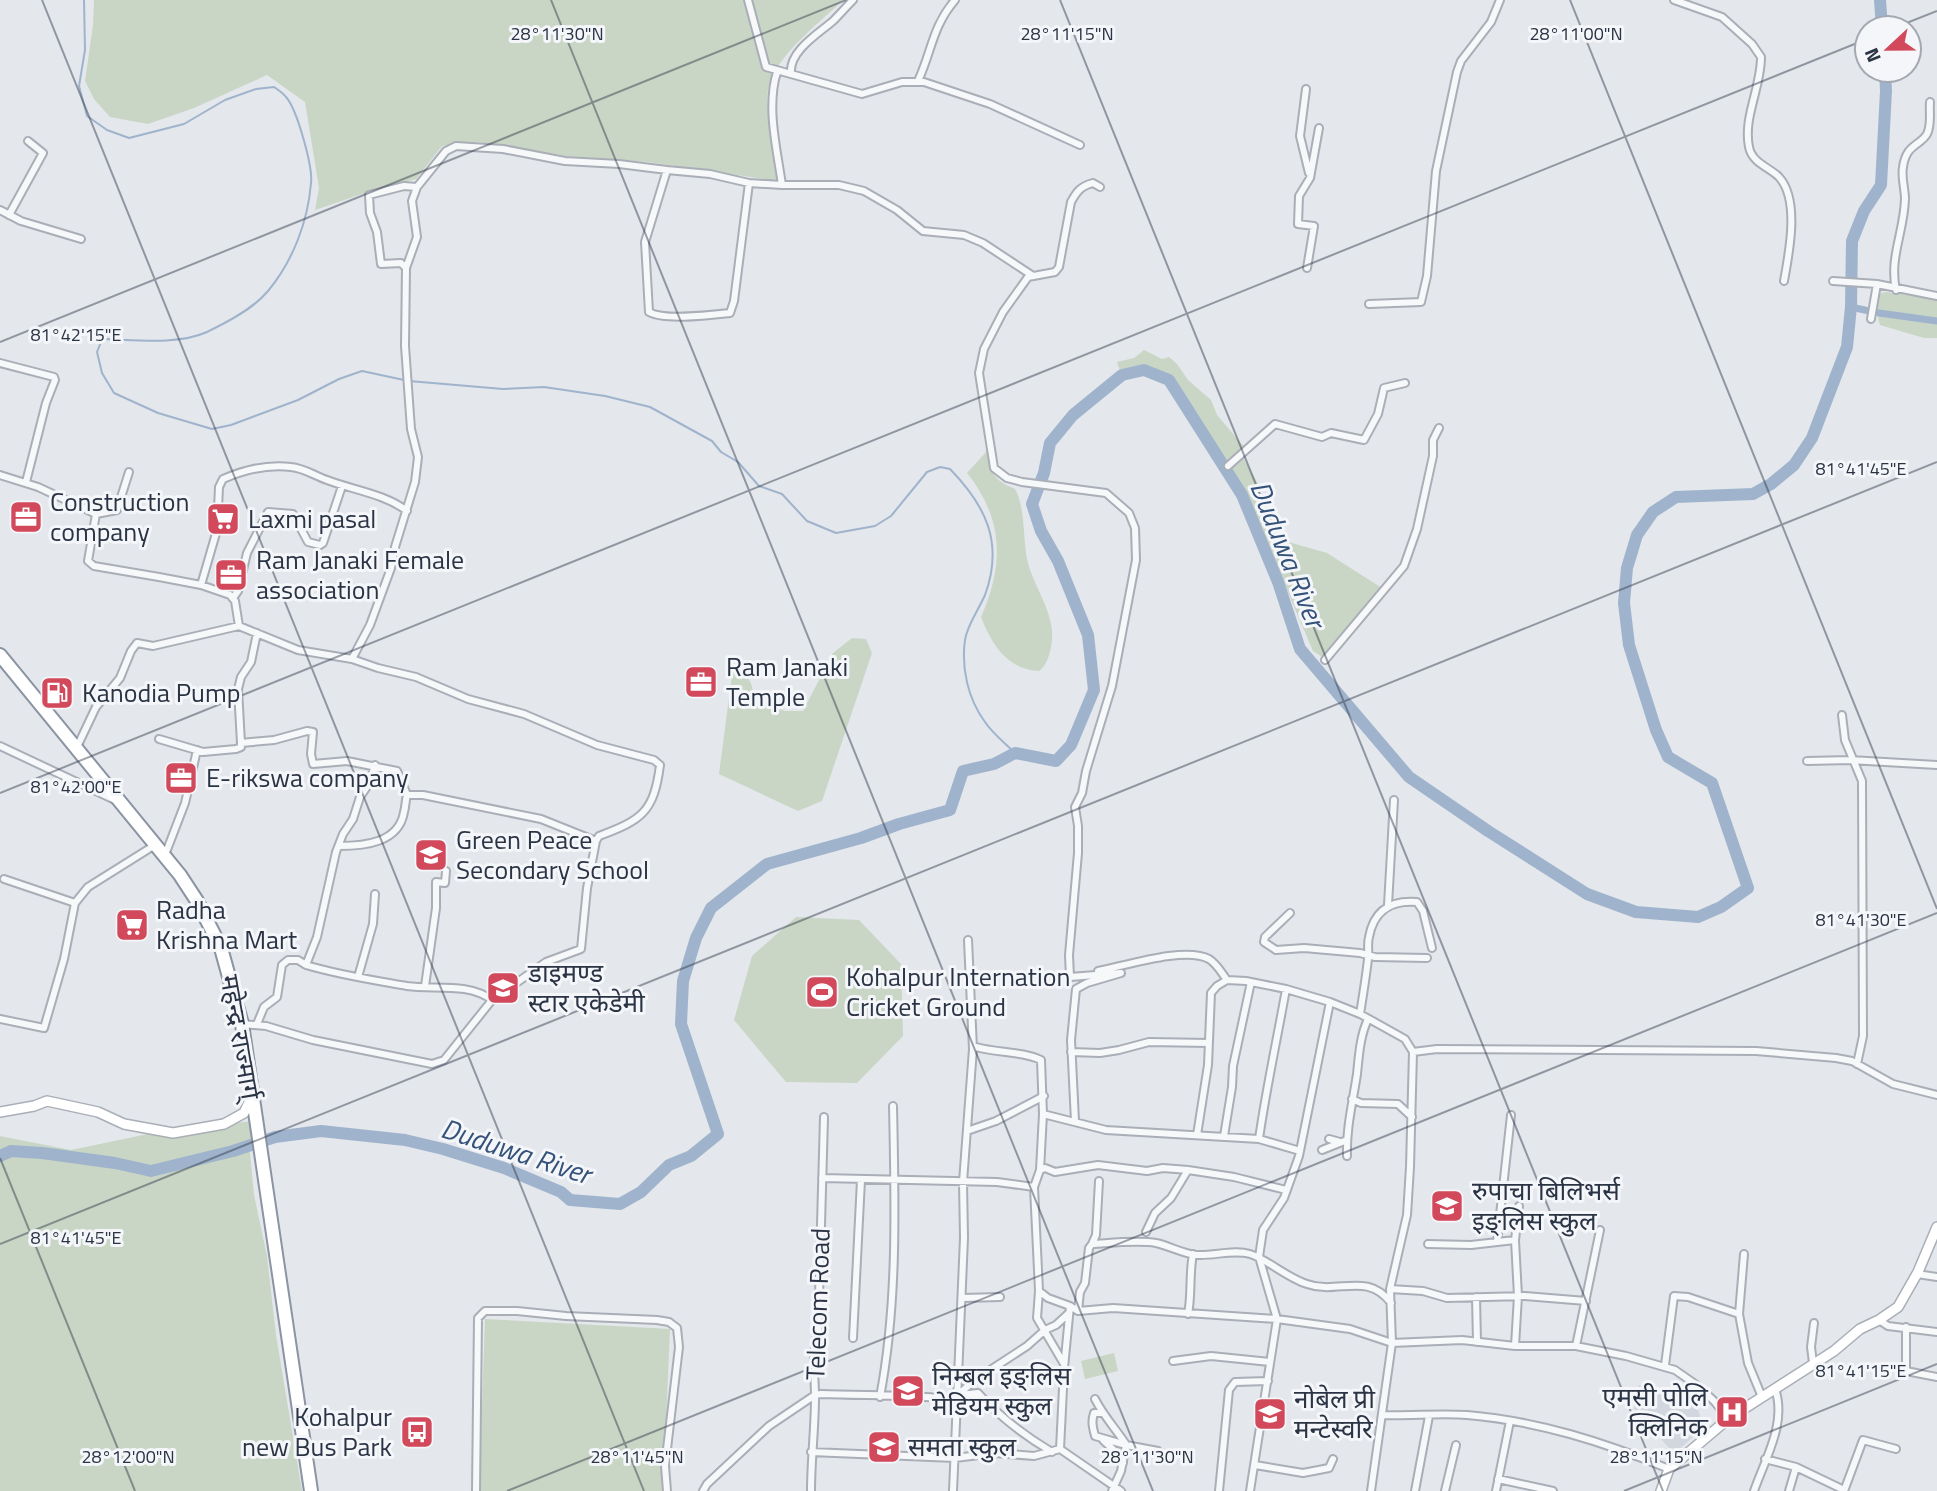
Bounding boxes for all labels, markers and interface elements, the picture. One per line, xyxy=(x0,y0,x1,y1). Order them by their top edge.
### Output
north arrow xyxy=(1853,14,1923,84)
text: 28°11'30"N xyxy=(510,20,604,47)
text: 28°11'15"N xyxy=(1020,20,1114,47)
text: 28°11'00"N xyxy=(1529,20,1623,47)
text: N xyxy=(1856,44,1888,67)
text: 81°42'15"E xyxy=(31,321,122,348)
text: 81°41'45"E xyxy=(1816,455,1907,482)
water label: Duduwa River xyxy=(1240,474,1339,637)
place label: Construction company xyxy=(50,482,189,551)
office icon: Construction company xyxy=(7,498,45,536)
place label: Laxmi pasal xyxy=(248,499,376,538)
supermarket icon: Laxmi pasal xyxy=(204,500,242,538)
place label: Ram Janaki Female association xyxy=(256,540,464,609)
office icon: Ram Janaki Female association xyxy=(212,556,250,594)
place label: Ram Janaki Temple xyxy=(726,647,848,716)
office icon: Ram Janaki Temple xyxy=(682,663,720,701)
place label: Kanodia Pump xyxy=(82,673,240,712)
fuel station icon: Kanodia Pump xyxy=(38,674,76,712)
place label: E-rikswa company xyxy=(206,758,409,797)
office icon: E-rikswa company xyxy=(162,759,200,797)
text: 81°42'00"E xyxy=(31,773,122,800)
place label: Green Peace Secondary School xyxy=(456,820,649,889)
school or university icon: Green Peace Secondary School xyxy=(412,836,450,874)
place label: Radha Krishna Mart xyxy=(156,890,297,959)
supermarket icon: Radha Krishna Mart xyxy=(113,906,151,944)
text: 81°41'30"E xyxy=(1816,906,1907,933)
place label: डाइमण्ड स्टार एकेडेमी xyxy=(527,953,646,1022)
place label: Kohalpur Internation Cricket Ground xyxy=(846,957,1070,1026)
school or university icon: डाइमण्ड स्टार एकेडेमी xyxy=(484,969,522,1007)
street label: महेन्द्र राज्मार्ग् xyxy=(210,971,271,1106)
sports icon: Kohalpur Internation Cricket Ground xyxy=(803,973,841,1011)
water label: Duduwa River xyxy=(436,1106,599,1196)
place label: रुपाचा बिलिभर्स इङ्लिस स्कुल xyxy=(1472,1171,1621,1240)
school or university icon: रुपाचा बिलिभर्स इङ्लिस स्कुल xyxy=(1428,1187,1466,1225)
text: 81°41'45"E xyxy=(31,1224,122,1251)
street label: Telecom Road xyxy=(795,1227,840,1381)
place label: निम्बल इङ्लिस मेडियम स्कुल xyxy=(932,1356,1071,1425)
text: 81°41'15"E xyxy=(1816,1357,1907,1384)
school or university icon: निम्बल इङ्लिस मेडियम स्कुल xyxy=(889,1372,927,1410)
place label: एमसी पोलि क्लिनिक xyxy=(1602,1377,1709,1446)
place label: नोबेल प्री मन्टेस्वरि xyxy=(1294,1379,1376,1448)
hospital icon: एमसी पोलि क्लिनिक xyxy=(1713,1393,1751,1431)
school or university icon: नोबेल प्री मन्टेस्वरि xyxy=(1251,1395,1289,1433)
place label: Kohalpur new Bus Park xyxy=(242,1397,392,1466)
bus stop icon: Kohalpur new Bus Park xyxy=(398,1413,436,1451)
place label: समता स्कुल xyxy=(908,1427,1016,1466)
school or university icon: समता स्कुल xyxy=(865,1428,903,1466)
text: 28°12'00"N xyxy=(81,1443,175,1470)
text: 28°11'45"N xyxy=(590,1443,684,1470)
text: 28°11'30"N xyxy=(1100,1443,1194,1470)
text: 28°11'15"N xyxy=(1609,1443,1703,1470)

